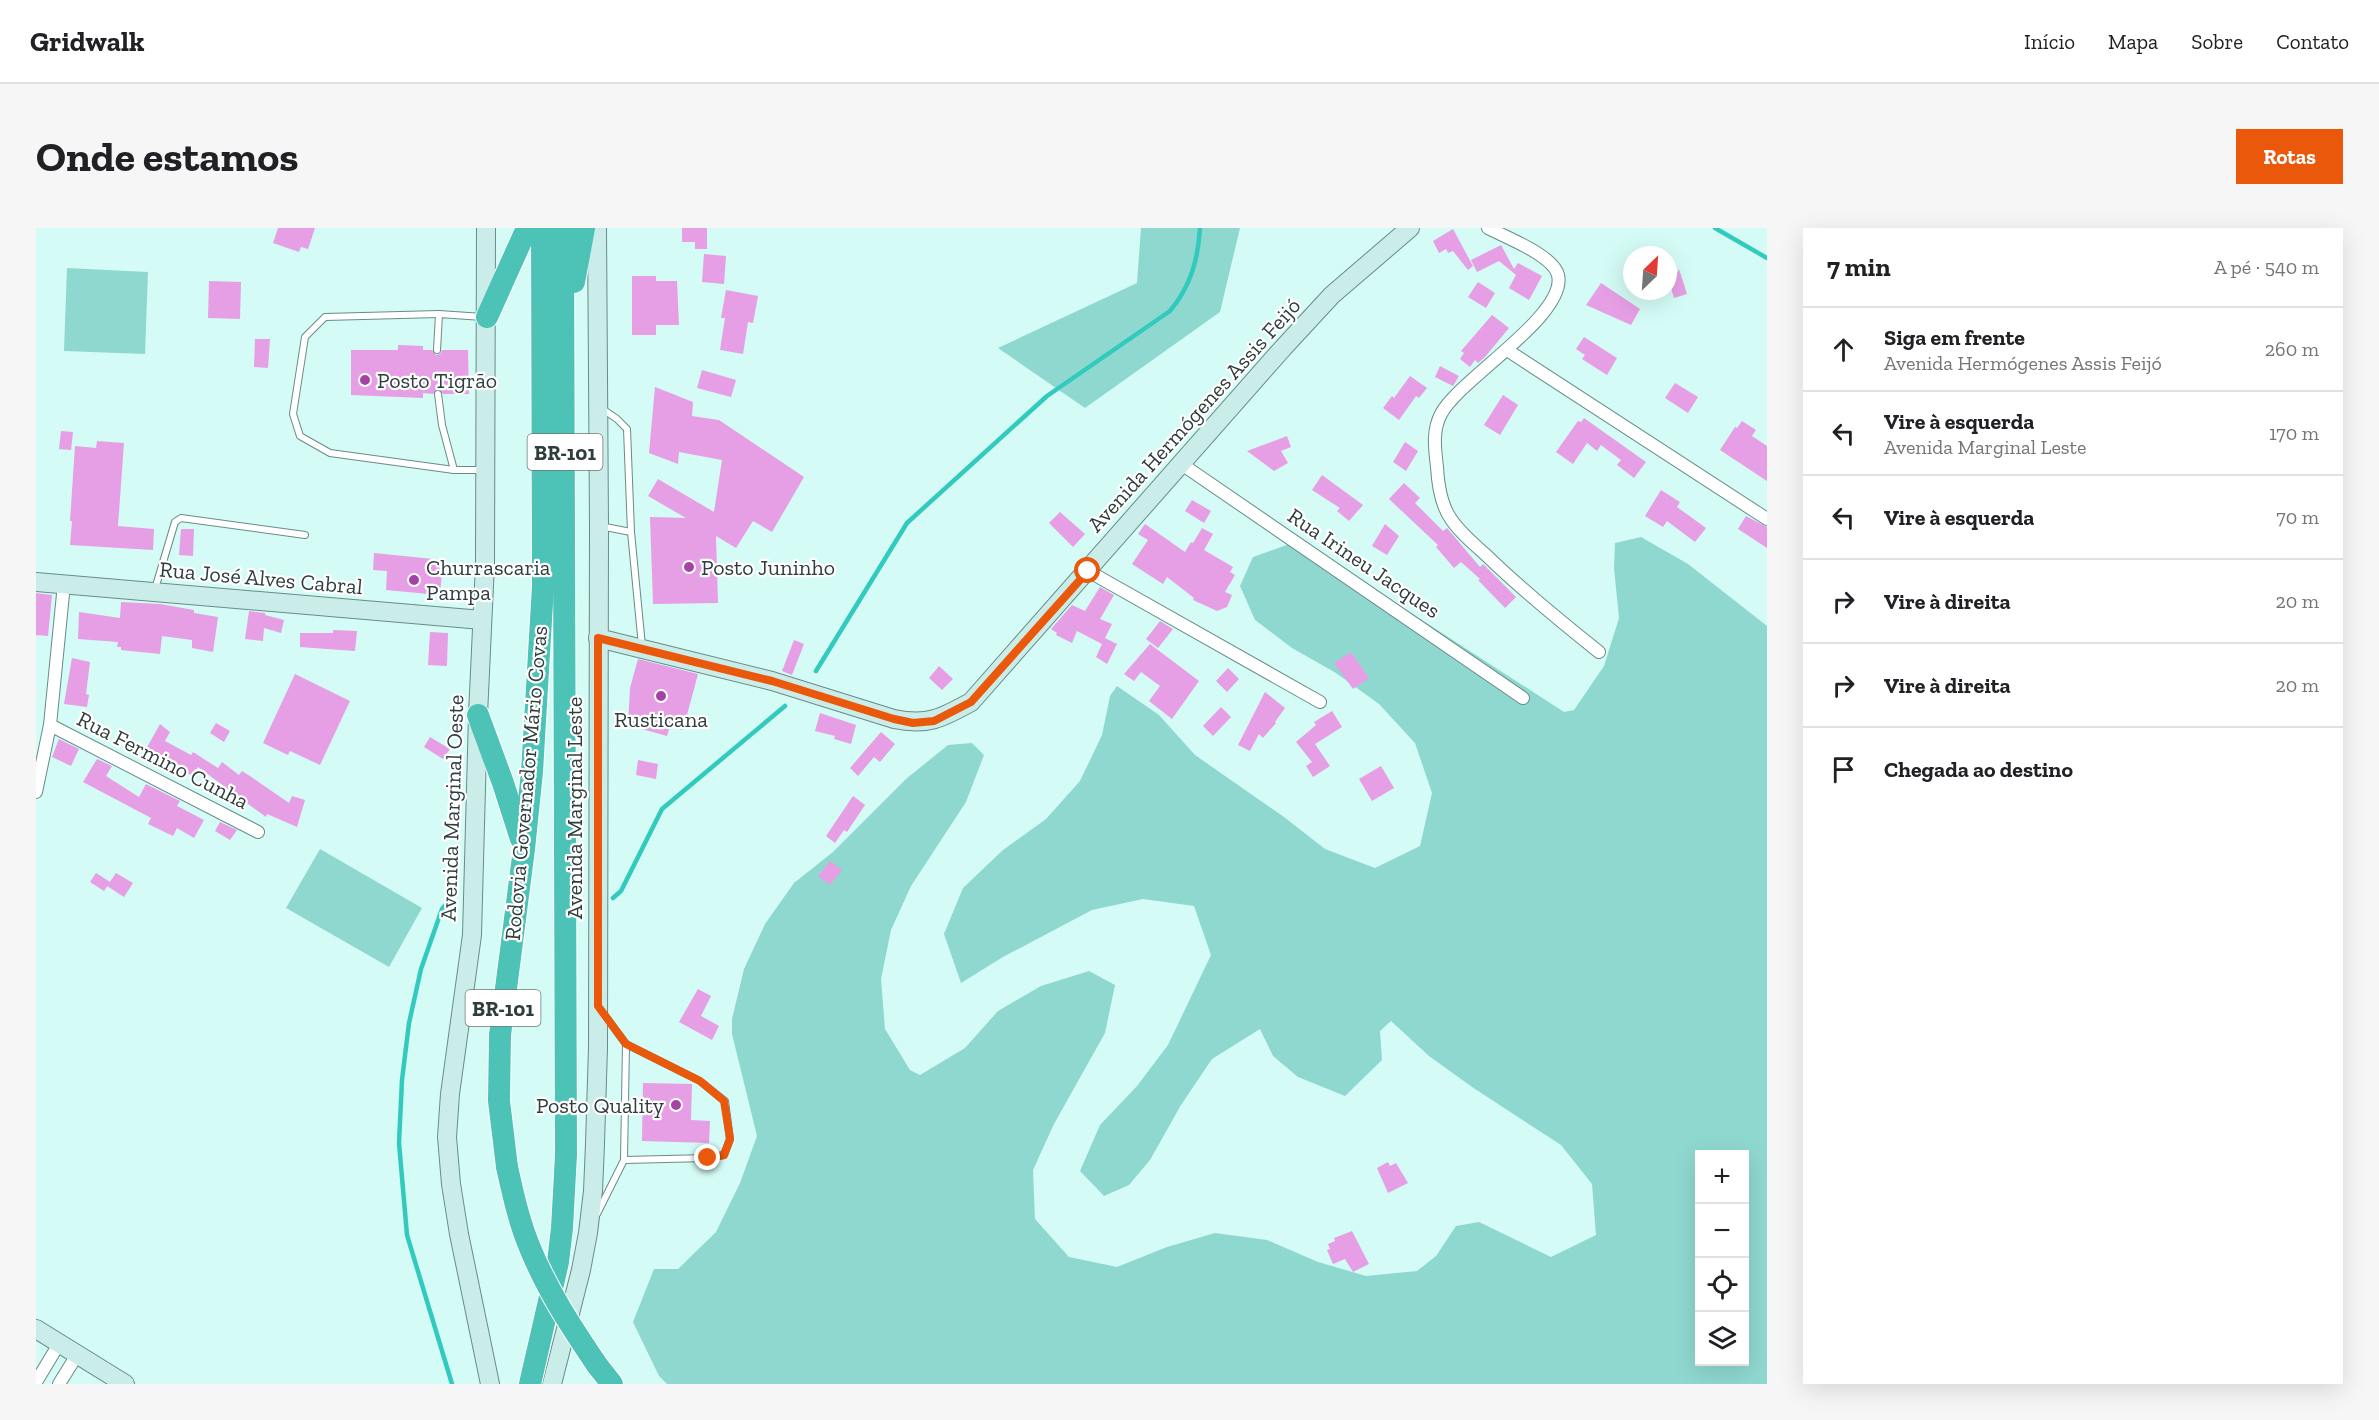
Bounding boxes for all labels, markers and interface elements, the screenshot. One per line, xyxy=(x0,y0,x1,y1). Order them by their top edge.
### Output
text: Gridwalk xyxy=(30,25,144,58)
text: Início xyxy=(2024,29,2075,54)
text: Mapa xyxy=(2108,29,2158,54)
text: Sobre xyxy=(2191,29,2243,54)
text: Contato xyxy=(2276,29,2349,54)
button: Rotas xyxy=(2236,129,2343,184)
text: Onde estamos xyxy=(36,131,298,182)
north arrow xyxy=(1623,246,1677,300)
text: 7 min xyxy=(1827,251,1891,283)
text: A pé · 540 m xyxy=(2214,255,2319,279)
street label: Avenida Hermógenes Assis Feijó xyxy=(1082,292,1306,538)
text: Siga em frente xyxy=(1884,324,2025,351)
icon: ahead xyxy=(1827,333,1860,366)
text: 260 m xyxy=(2265,337,2319,361)
text: Avenida Hermógenes Assis Feijó xyxy=(1884,351,2162,375)
place label: Posto Tigrão xyxy=(377,367,497,394)
marker: Posto Tigrão xyxy=(358,373,372,387)
text: Vire à esquerda xyxy=(1884,408,2034,435)
icon: left xyxy=(1827,417,1860,450)
text: 170 m xyxy=(2269,421,2319,445)
road number: BR-101 xyxy=(528,434,602,470)
text: Avenida Marginal Leste xyxy=(1884,435,2086,459)
icon: left xyxy=(1827,501,1860,534)
street label: Rua Irineu Jacques xyxy=(1283,502,1445,624)
text: Vire à esquerda xyxy=(1884,504,2034,531)
text: 70 m xyxy=(2276,505,2319,529)
place label: Churrascaria Pampa xyxy=(426,554,551,606)
place label: Posto Juninho xyxy=(701,554,835,581)
street label: Rua José Alves Cabral xyxy=(158,556,364,600)
route start xyxy=(1074,557,1100,583)
marker: Posto Juninho xyxy=(682,560,696,574)
marker: Churrascaria Pampa xyxy=(407,573,421,587)
icon: right xyxy=(1827,585,1860,618)
text: Vire à direita xyxy=(1884,588,2011,615)
text: 20 m xyxy=(2275,589,2319,613)
street label: Rodovia Governador Mário Covas xyxy=(499,625,553,941)
icon: right xyxy=(1827,669,1860,702)
text: Vire à direita xyxy=(1884,672,2011,699)
text: 20 m xyxy=(2275,673,2319,697)
marker: Rusticana xyxy=(654,689,668,703)
street label: Avenida Marginal Oeste xyxy=(435,694,469,922)
street label: Avenida Marginal Leste xyxy=(561,697,588,919)
street label: Rua Fermino Cunha xyxy=(73,705,254,815)
place label: Rusticana xyxy=(614,706,708,733)
icon: arrive xyxy=(1827,753,1860,786)
text: Chegada ao destino xyxy=(1884,756,2073,783)
road number: BR-101 xyxy=(466,990,540,1026)
place label: Posto Quality xyxy=(536,1092,665,1119)
marker: Posto Quality xyxy=(669,1098,683,1112)
route end xyxy=(694,1144,720,1170)
map controls xyxy=(1695,1150,1749,1366)
button: + xyxy=(1695,1150,1749,1204)
button: − xyxy=(1695,1204,1749,1258)
button: locate xyxy=(1695,1258,1749,1312)
button: layers xyxy=(1695,1312,1749,1366)

